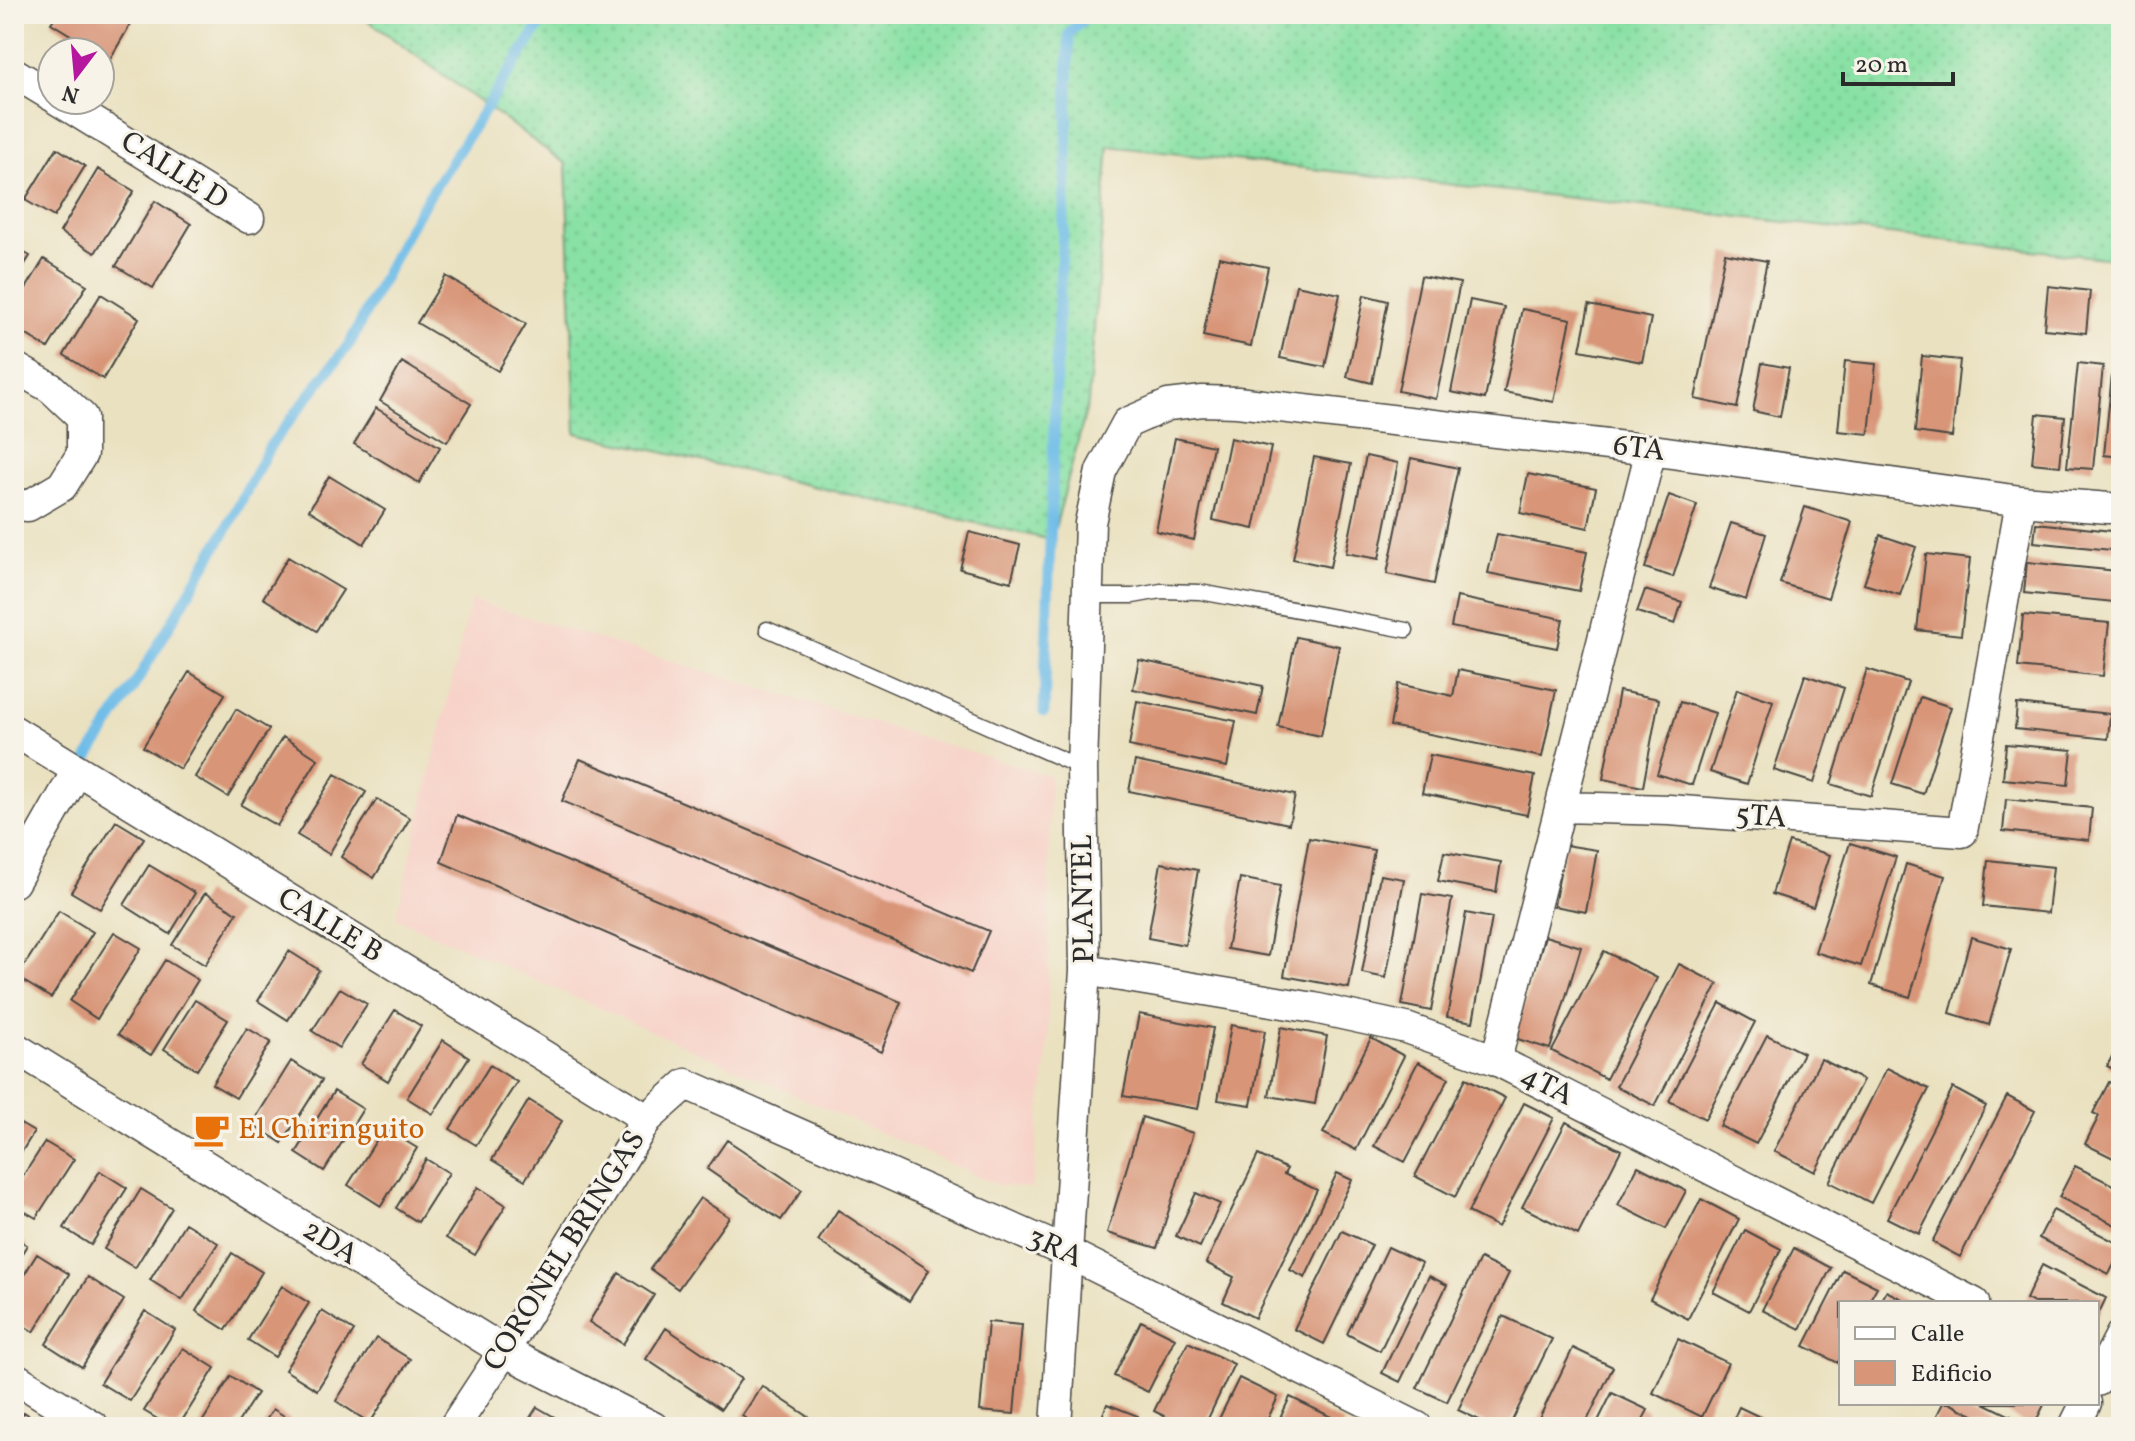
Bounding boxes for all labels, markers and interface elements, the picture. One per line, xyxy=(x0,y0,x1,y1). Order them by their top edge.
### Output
north arrow xyxy=(36,36,116,116)
scale bar xyxy=(1843,36,1953,86)
text: 20 m xyxy=(1855,49,1908,83)
text: N xyxy=(59,76,83,110)
street label: CALLE D xyxy=(112,121,236,221)
street label: 6TA xyxy=(1611,425,1667,473)
street label: 5TA xyxy=(1734,794,1788,840)
street label: PLANTEL xyxy=(1062,834,1106,964)
street label: CALLE B xyxy=(269,878,391,974)
street label: 4TA xyxy=(1513,1055,1581,1117)
place label: El Chiringuito xyxy=(238,1109,424,1151)
cafe icon: El Chiringuito xyxy=(193,1111,231,1149)
street label: CORONEL BRINGAS xyxy=(474,1122,656,1380)
street label: 2DA xyxy=(294,1210,366,1276)
street label: 3RA xyxy=(1020,1217,1090,1279)
legend xyxy=(1839,1301,2099,1405)
text: Calle xyxy=(1911,1318,1964,1352)
text: Edificio xyxy=(1911,1358,1992,1392)

